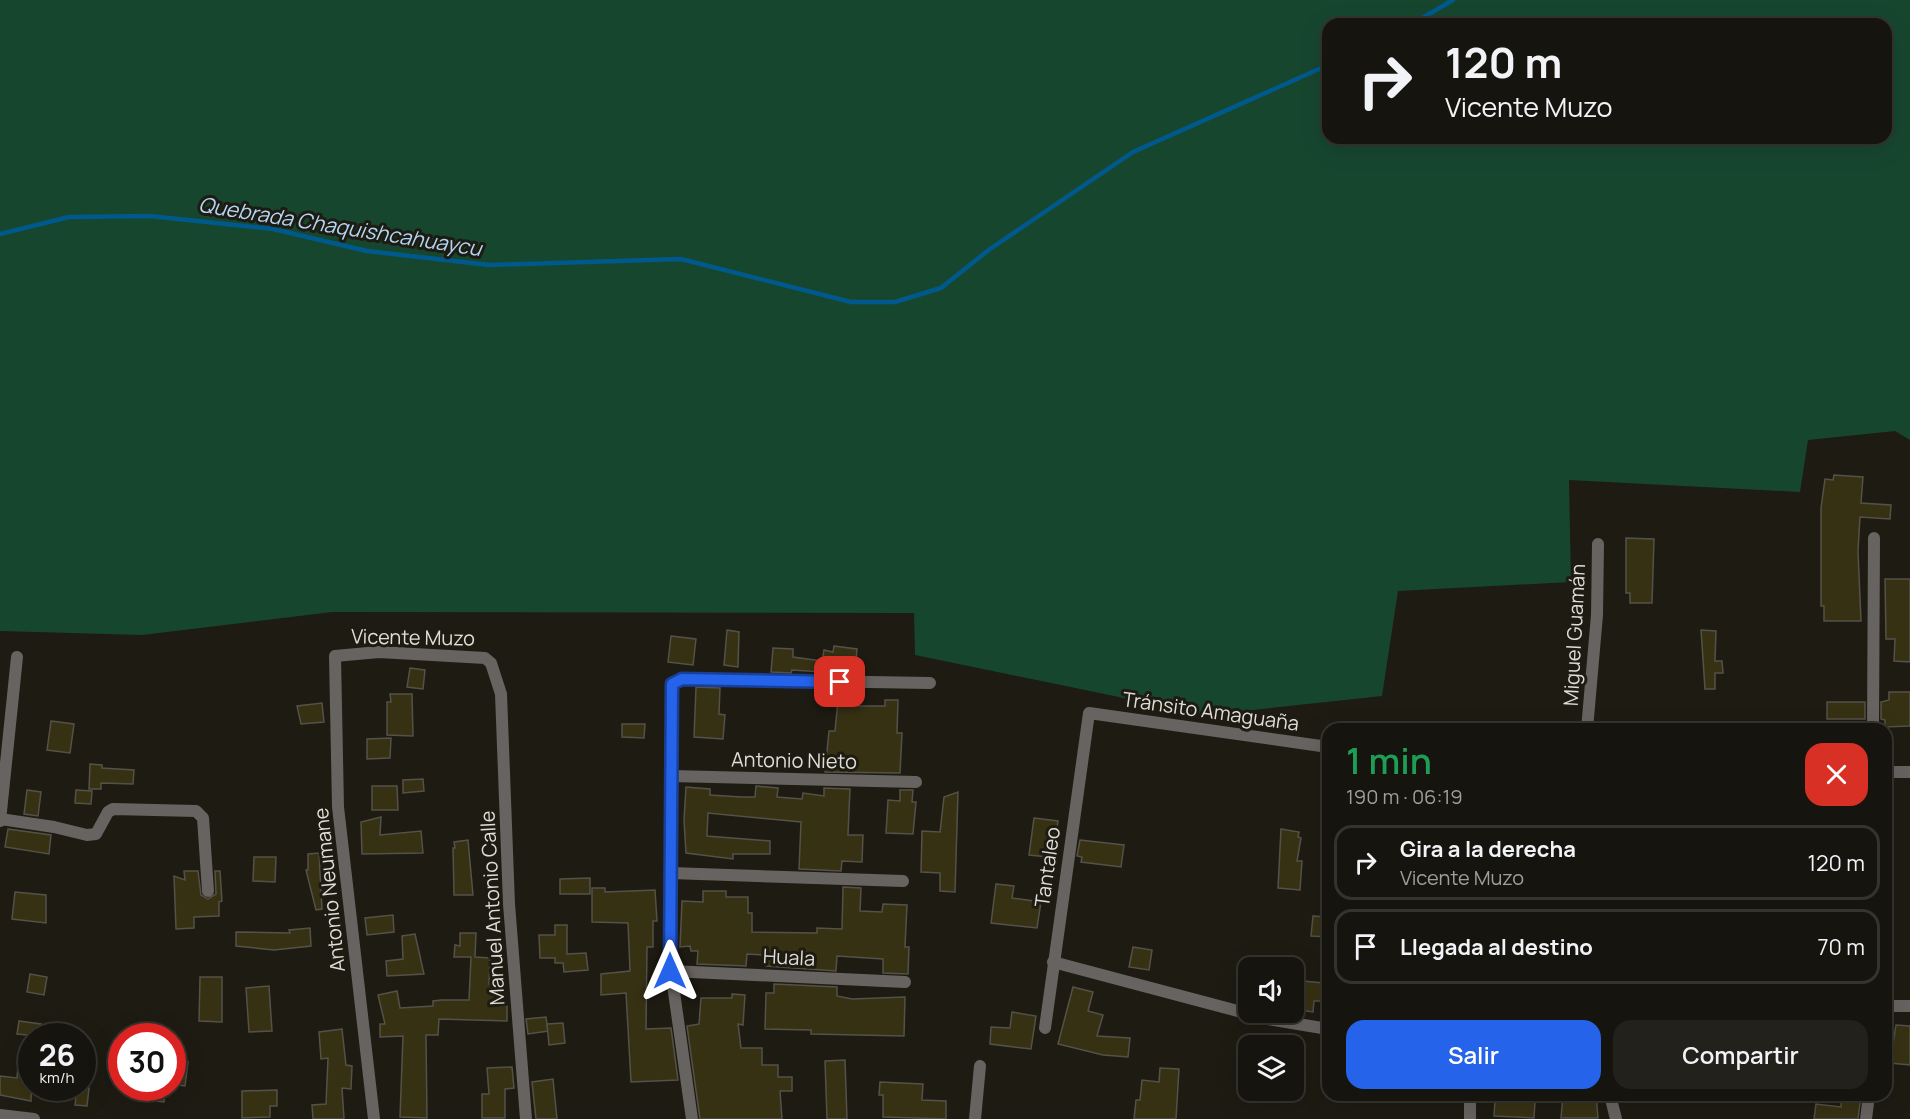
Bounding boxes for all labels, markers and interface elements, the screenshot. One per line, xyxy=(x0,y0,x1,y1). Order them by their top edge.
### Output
text: 120 m xyxy=(1445,33,1562,91)
icon: right xyxy=(1346,42,1424,120)
text: Vicente Muzo xyxy=(1445,88,1612,125)
water label: Quebrada Chaquishcahuaycu xyxy=(197,190,485,262)
street label: Miguel Guamán xyxy=(1557,563,1591,707)
street label: Vicente Muzo xyxy=(351,622,475,652)
pin xyxy=(814,656,865,707)
icon: arrive xyxy=(823,665,856,698)
street label: Tránsito Amaguaña xyxy=(1121,685,1301,737)
text: 1 min xyxy=(1346,736,1432,785)
button: close xyxy=(1805,743,1868,806)
street label: Antonio Nieto xyxy=(731,745,857,775)
text: 190 m · 06:19 xyxy=(1346,783,1463,810)
street label: Antonio Neumane xyxy=(307,806,351,974)
street label: Manuel Antonio Calle xyxy=(473,810,511,1006)
street label: Tantaleo xyxy=(1028,825,1066,909)
text: Gira a la derecha xyxy=(1400,834,1576,864)
icon: right xyxy=(1349,846,1382,879)
text: 120 m xyxy=(1807,848,1865,878)
text: Vicente Muzo xyxy=(1400,864,1524,891)
icon: arrive xyxy=(1349,930,1382,963)
text: Llegada al destino xyxy=(1400,932,1593,962)
text: 70 m xyxy=(1817,932,1865,962)
position arrow xyxy=(638,939,702,1003)
street label: Huala xyxy=(762,942,816,972)
map controls xyxy=(1238,957,1304,1101)
button: sound xyxy=(1238,957,1304,1023)
button: Salir xyxy=(1346,1020,1601,1089)
button: Compartir xyxy=(1613,1020,1868,1089)
speed limit sign: 30 xyxy=(108,1023,186,1101)
text: 26 xyxy=(39,1034,75,1075)
button: layers xyxy=(1238,1035,1304,1101)
text: km/h xyxy=(40,1067,74,1088)

